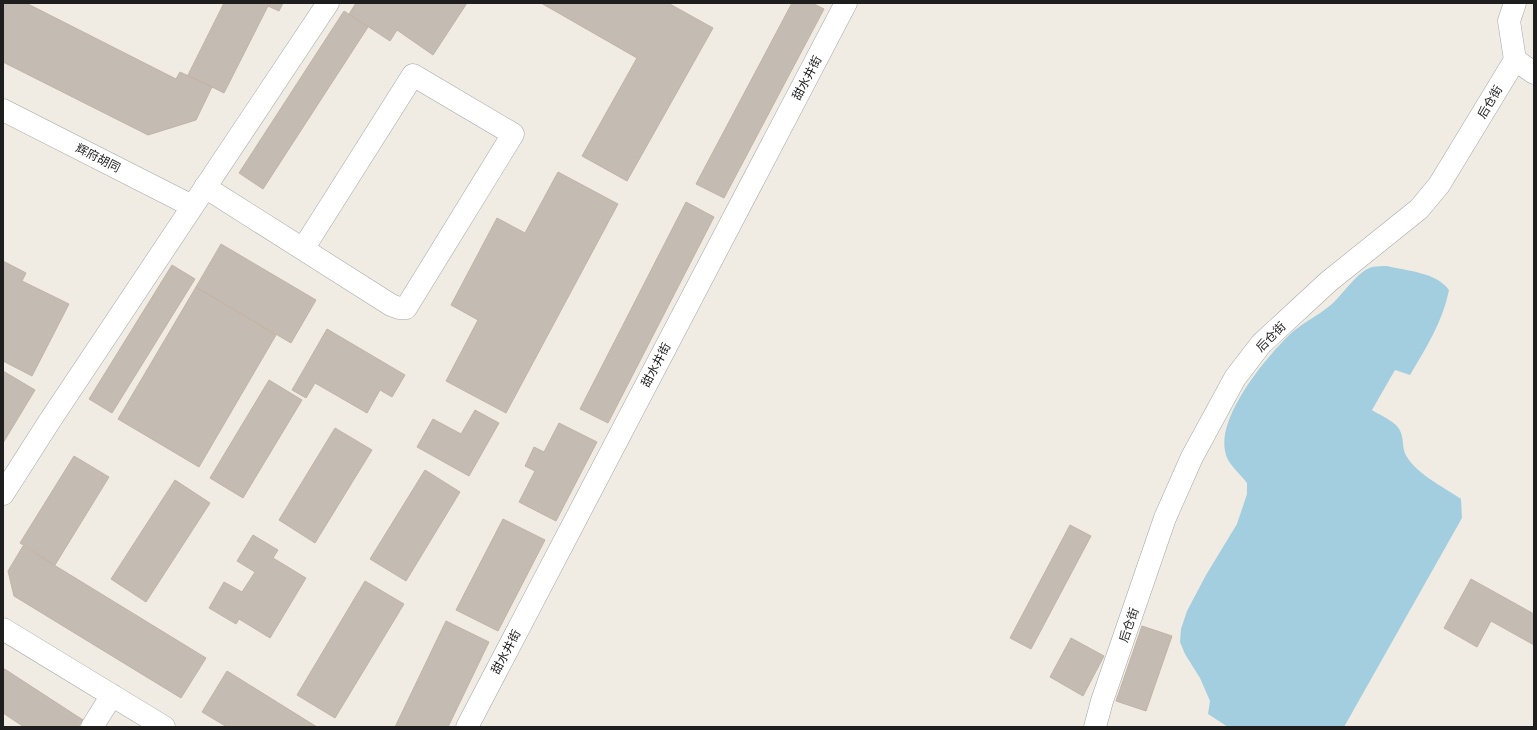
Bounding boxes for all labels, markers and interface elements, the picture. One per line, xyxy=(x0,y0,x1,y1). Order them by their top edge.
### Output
street label: 甜水井街 xyxy=(790,54,824,102)
street label: 后仓街 xyxy=(1475,83,1505,121)
street label: 辉府胡同 xyxy=(73,141,123,175)
street label: 后仓街 xyxy=(1253,319,1289,355)
street label: 甜水井街 xyxy=(639,341,673,389)
street label: 后仓街 xyxy=(1117,606,1141,644)
street label: 甜水井街 xyxy=(489,628,523,676)

